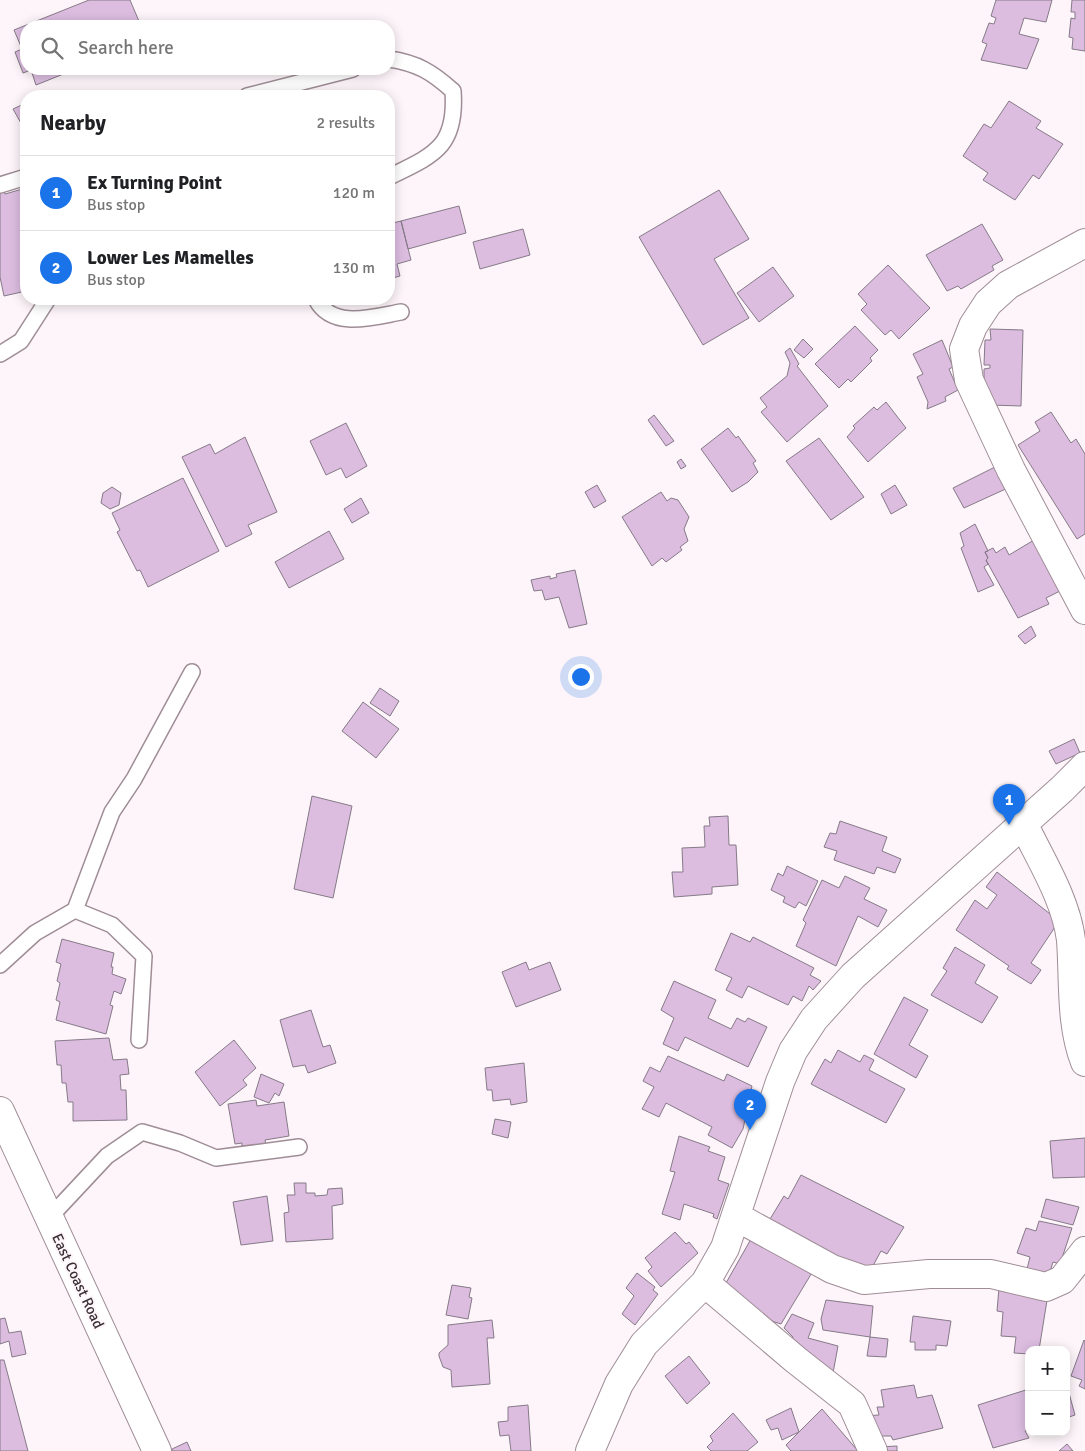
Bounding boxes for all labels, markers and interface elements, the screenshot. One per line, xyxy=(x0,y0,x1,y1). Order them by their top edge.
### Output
search box xyxy=(20,20,395,75)
icon: search xyxy=(38,34,66,62)
text: Search here xyxy=(78,36,174,60)
text: Nearby xyxy=(40,110,106,136)
text: 2 results xyxy=(316,113,375,133)
text: Ex Turning Point xyxy=(87,171,222,195)
text: 1 xyxy=(52,183,60,203)
text: 120 m xyxy=(333,183,375,203)
text: Bus stop xyxy=(87,195,145,215)
text: Lower Les Mamelles xyxy=(87,246,254,270)
text: 2 xyxy=(52,258,60,278)
text: 130 m xyxy=(333,258,375,278)
text: Bus stop xyxy=(87,270,145,290)
your location xyxy=(568,664,594,690)
pin: 1 xyxy=(993,784,1025,825)
pin: 2 xyxy=(734,1089,766,1130)
street label: East Coast Road xyxy=(48,1231,108,1331)
map controls xyxy=(1025,1346,1070,1436)
button: + xyxy=(1025,1346,1070,1391)
button: − xyxy=(1025,1391,1070,1436)

